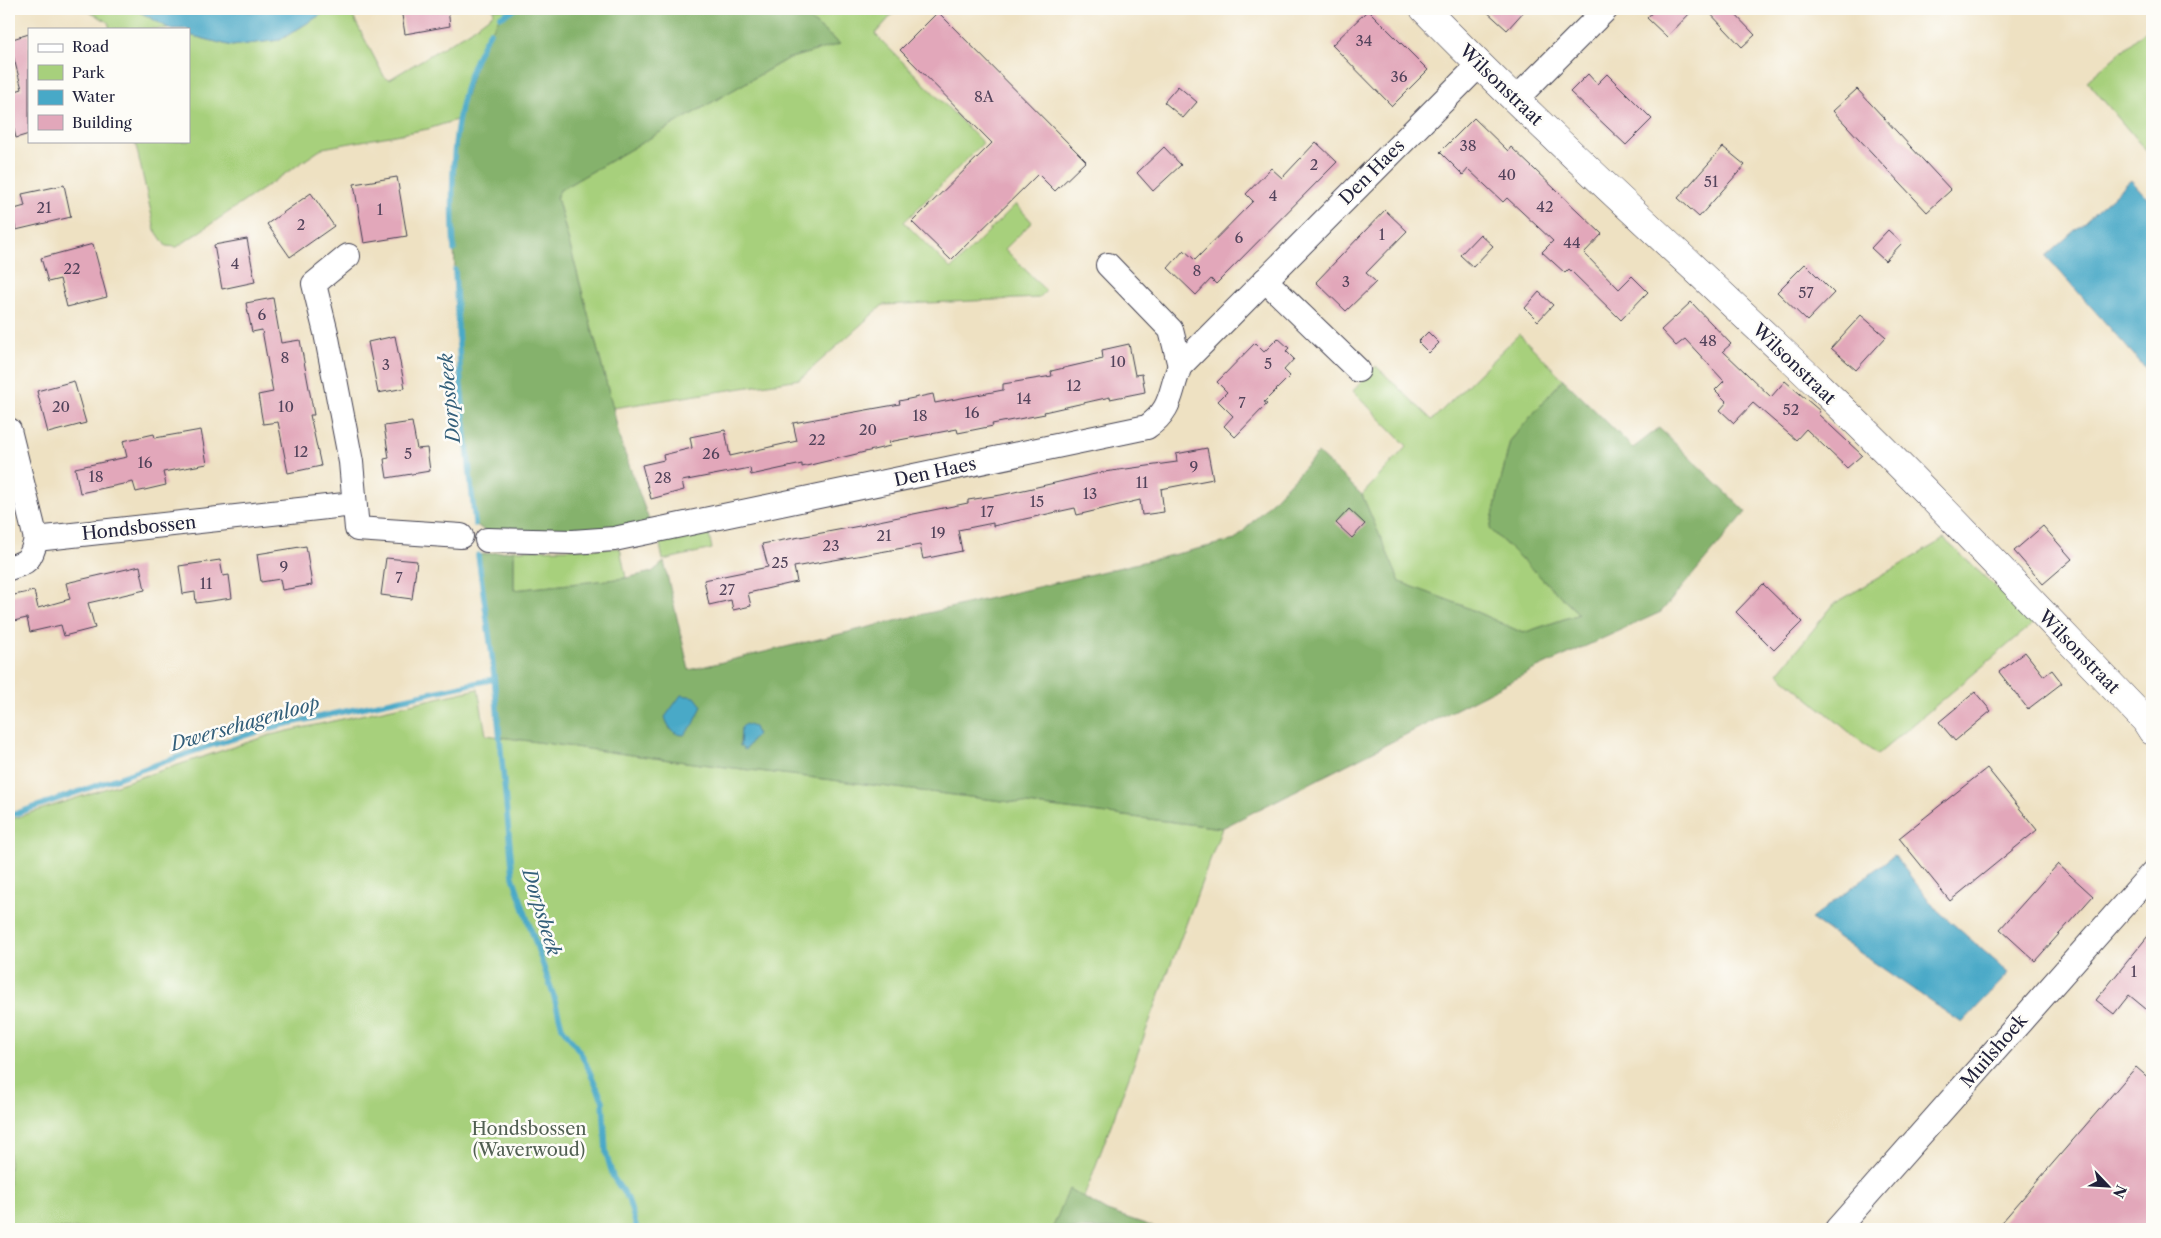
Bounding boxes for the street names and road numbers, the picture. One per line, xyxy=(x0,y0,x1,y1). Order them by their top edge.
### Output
street label: Wilsonstraat xyxy=(1454,39,1548,131)
street label: Den Haes xyxy=(1335,135,1409,209)
street label: Wilsonstraat xyxy=(1747,318,1841,410)
street label: Den Haes xyxy=(892,453,978,491)
street label: Hondsbossen xyxy=(81,511,197,545)
street label: Wilsonstraat xyxy=(2033,605,2125,699)
street label: Muilshoek xyxy=(1956,1008,2033,1092)

